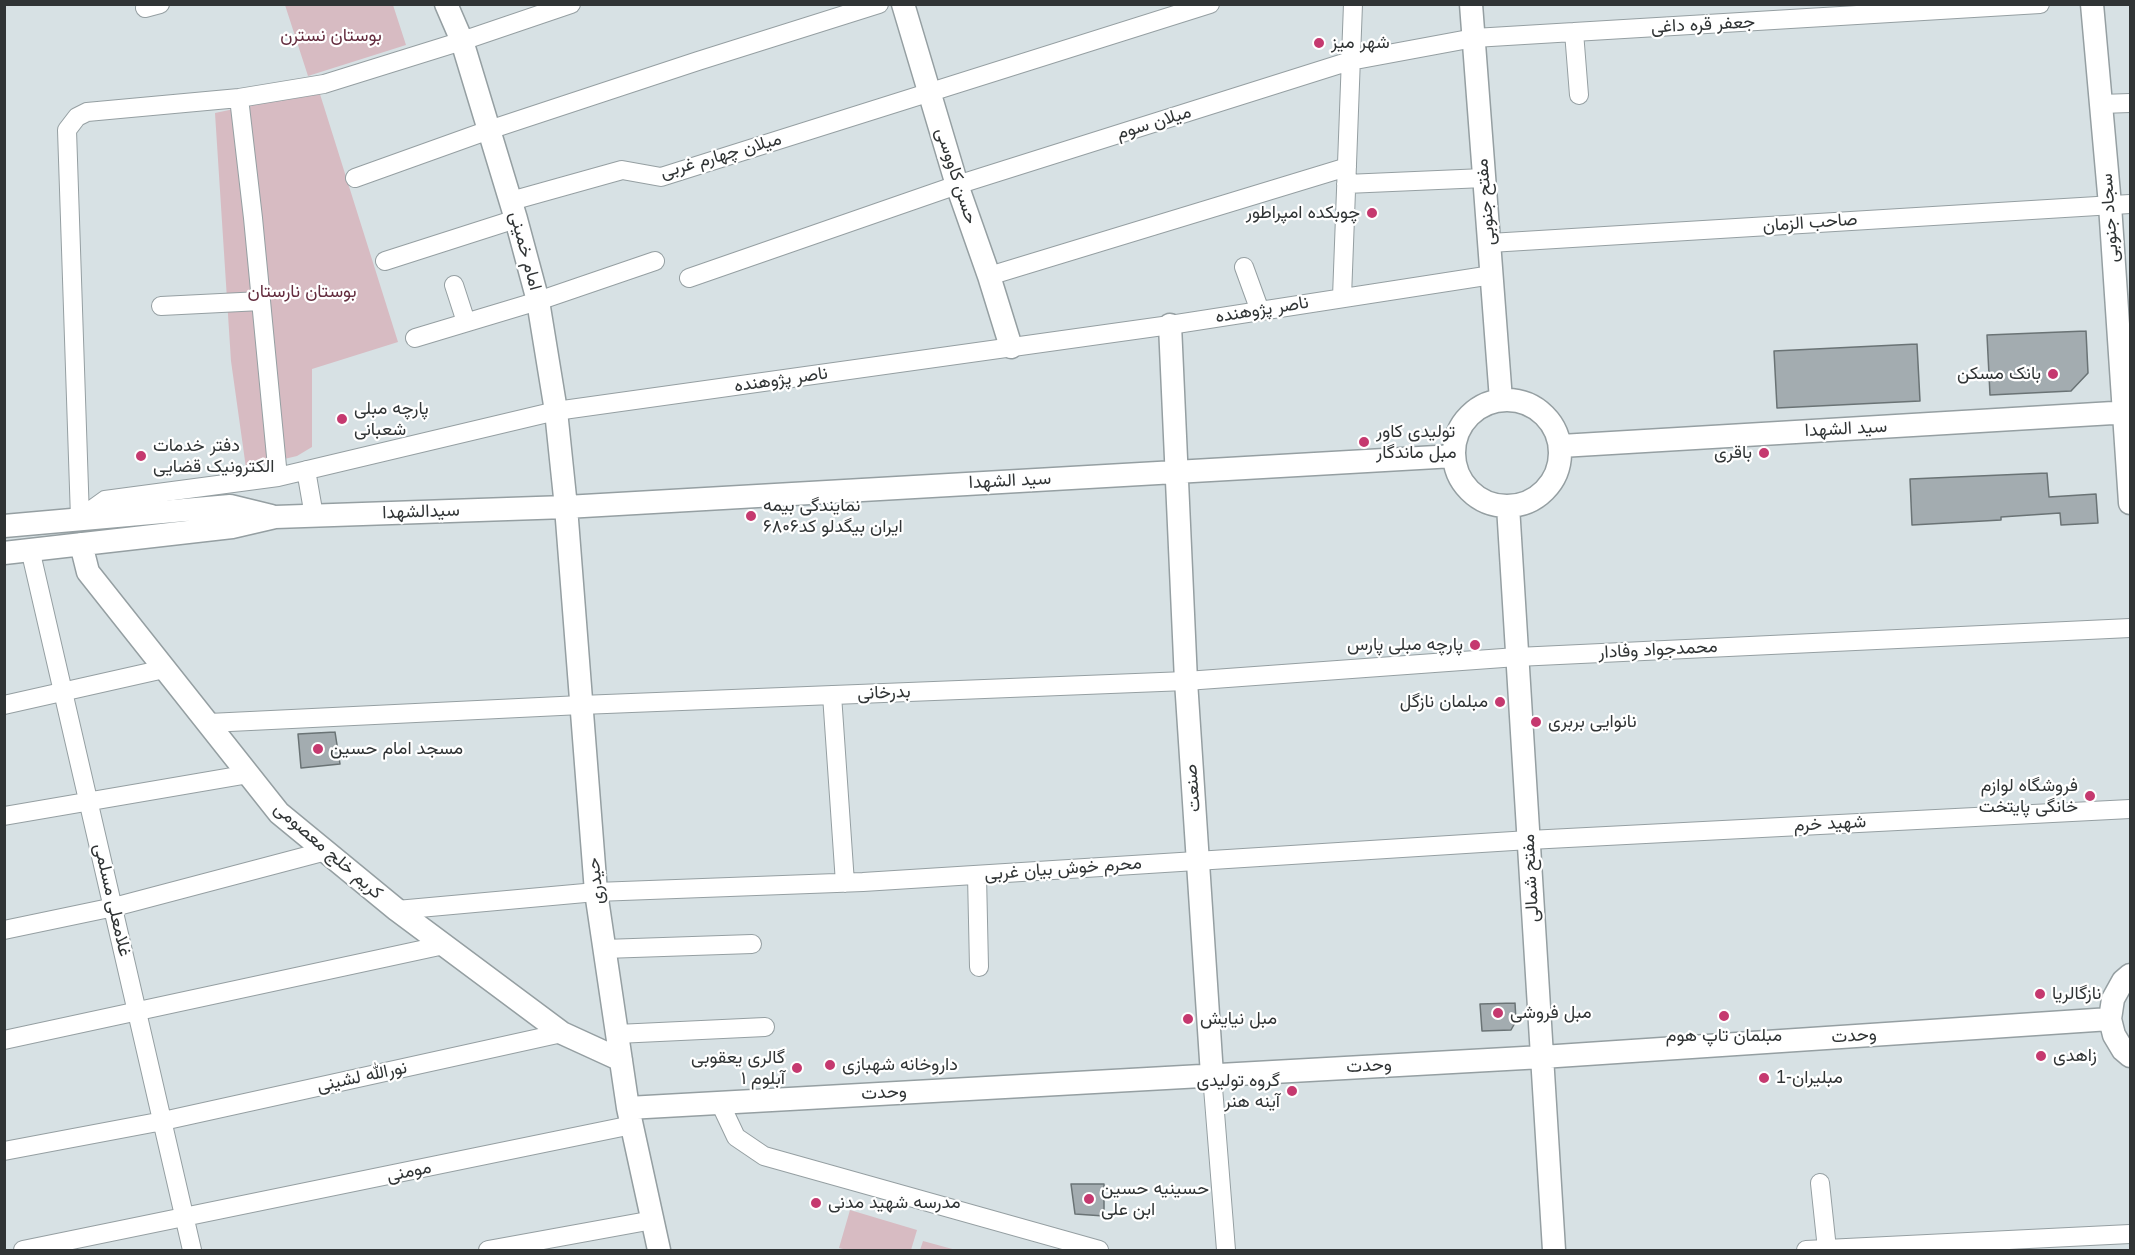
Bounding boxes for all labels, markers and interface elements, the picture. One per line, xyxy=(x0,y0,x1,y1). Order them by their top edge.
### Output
street label: جعفر قره داغی xyxy=(1650,11,1756,39)
park label: بوستان نسترن xyxy=(280,25,382,47)
place label: شهر میز xyxy=(1331,32,1390,54)
marker: شهر میز xyxy=(1312,36,1326,50)
street label: میلان سوم xyxy=(1114,101,1194,145)
street label: حسن کاووسی xyxy=(930,125,982,227)
street label: میلان چهارم غربی xyxy=(658,128,784,184)
street label: مفتح جنوبی xyxy=(1471,158,1501,246)
street label: سجاد جنوبی xyxy=(2096,173,2124,263)
place label: چوبکده امپراطور xyxy=(1246,202,1360,224)
marker: چوبکده امپراطور xyxy=(1365,206,1379,220)
street label: امام خمینی xyxy=(504,209,546,293)
street label: صاحب الزمان xyxy=(1762,209,1858,237)
park label: بوستان نارستان xyxy=(248,281,356,303)
street label: ناصر پژوهنده xyxy=(1214,292,1310,328)
street label: ناصر پژوهنده xyxy=(733,363,829,397)
place label: بانک مسکن xyxy=(1957,363,2041,385)
marker: بانک مسکن xyxy=(2046,367,2060,381)
place label: پارچه مبلی شعبانی xyxy=(354,398,429,440)
marker: پارچه مبلی شعبانی xyxy=(335,412,349,426)
street label: سید الشهدا xyxy=(1804,416,1888,442)
place label: تولیدی کاور مبل ماندگار xyxy=(1376,421,1457,464)
place label: دفتر خدمات الکترونیک قضایی xyxy=(153,435,274,478)
marker: تولیدی کاور مبل ماندگار xyxy=(1357,435,1371,449)
place label: باقری xyxy=(1714,442,1752,464)
marker: باقری xyxy=(1757,446,1771,460)
marker: دفتر خدمات الکترونیک قضایی xyxy=(134,449,148,463)
street label: سید الشهدا xyxy=(968,468,1052,494)
place label: نمایندگی بیمه ایران بیگدلو کد۶۸۰۶ xyxy=(763,495,903,538)
street label: سیدالشهدا xyxy=(382,500,460,524)
marker: نمایندگی بیمه ایران بیگدلو کد۶۸۰۶ xyxy=(744,509,758,523)
place label: پارچه مبلی پارس xyxy=(1347,634,1463,656)
street label: محمدجواد وفادار xyxy=(1598,636,1718,664)
marker: پارچه مبلی پارس xyxy=(1468,638,1482,652)
street label: بدرخانی xyxy=(857,681,911,705)
place label: مبلمان نازگل xyxy=(1400,691,1488,713)
marker: مبلمان نازگل xyxy=(1493,695,1507,709)
place label: نانوایی بربری xyxy=(1548,711,1637,733)
marker: نانوایی بربری xyxy=(1529,715,1543,729)
place label: مسجد امام حسین xyxy=(330,738,463,760)
marker: مسجد امام حسین xyxy=(311,742,325,756)
street label: صنعت xyxy=(1181,763,1205,813)
place label: فروشگاه لوازم خانگی پایتخت xyxy=(1979,775,2078,818)
marker: فروشگاه لوازم خانگی پایتخت xyxy=(2083,789,2097,803)
street label: کریم خلج معصومی xyxy=(269,798,387,904)
street label: شهید خرم xyxy=(1793,811,1867,837)
street label: مفتح شمالی xyxy=(1518,833,1544,923)
street label: غلامعلی مسلمی xyxy=(89,841,135,959)
street label: محرم خوش بیان غربی xyxy=(984,853,1142,885)
street label: حیدری xyxy=(583,856,609,906)
place label: نازگالریا xyxy=(2052,983,2101,1005)
marker: نازگالریا xyxy=(2033,987,2047,1001)
place label: مبل فروشی xyxy=(1510,1002,1592,1024)
marker: مبل فروشی xyxy=(1491,1006,1505,1020)
place label: مبل نیایش xyxy=(1200,1008,1277,1030)
marker: مبلمان تاپ هوم xyxy=(1717,1009,1731,1023)
marker: مبل نیایش xyxy=(1181,1012,1195,1026)
street label: وحدت xyxy=(1831,1024,1877,1048)
place label: مبلمان تاپ هوم xyxy=(1666,1025,1782,1047)
place label: زاهدی xyxy=(2053,1045,2097,1067)
place label: گالری یعقوبی آبلوم ۱ xyxy=(691,1047,785,1090)
marker: زاهدی xyxy=(2034,1049,2048,1063)
place label: داروخانه شهبازی xyxy=(842,1054,958,1076)
street label: وحدت xyxy=(1346,1054,1392,1078)
street label: نورالله لشینی xyxy=(315,1057,409,1097)
marker: داروخانه شهبازی xyxy=(823,1058,837,1072)
marker: گالری یعقوبی آبلوم ۱ xyxy=(790,1061,804,1075)
place label: مبلیران-1 xyxy=(1776,1067,1843,1089)
place label: گروه تولیدی آینه هنر xyxy=(1196,1070,1280,1112)
marker: مبلیران-1 xyxy=(1757,1071,1771,1085)
street label: وحدت xyxy=(861,1081,907,1105)
marker: گروه تولیدی آینه هنر xyxy=(1285,1084,1299,1098)
street label: مومنی xyxy=(385,1157,433,1187)
place label: حسینیه حسین ابن علی xyxy=(1101,1178,1209,1220)
place label: مدرسه شهید مدنی xyxy=(828,1192,961,1214)
marker: حسینیه حسین ابن علی xyxy=(1082,1192,1096,1206)
marker: مدرسه شهید مدنی xyxy=(809,1196,823,1210)

